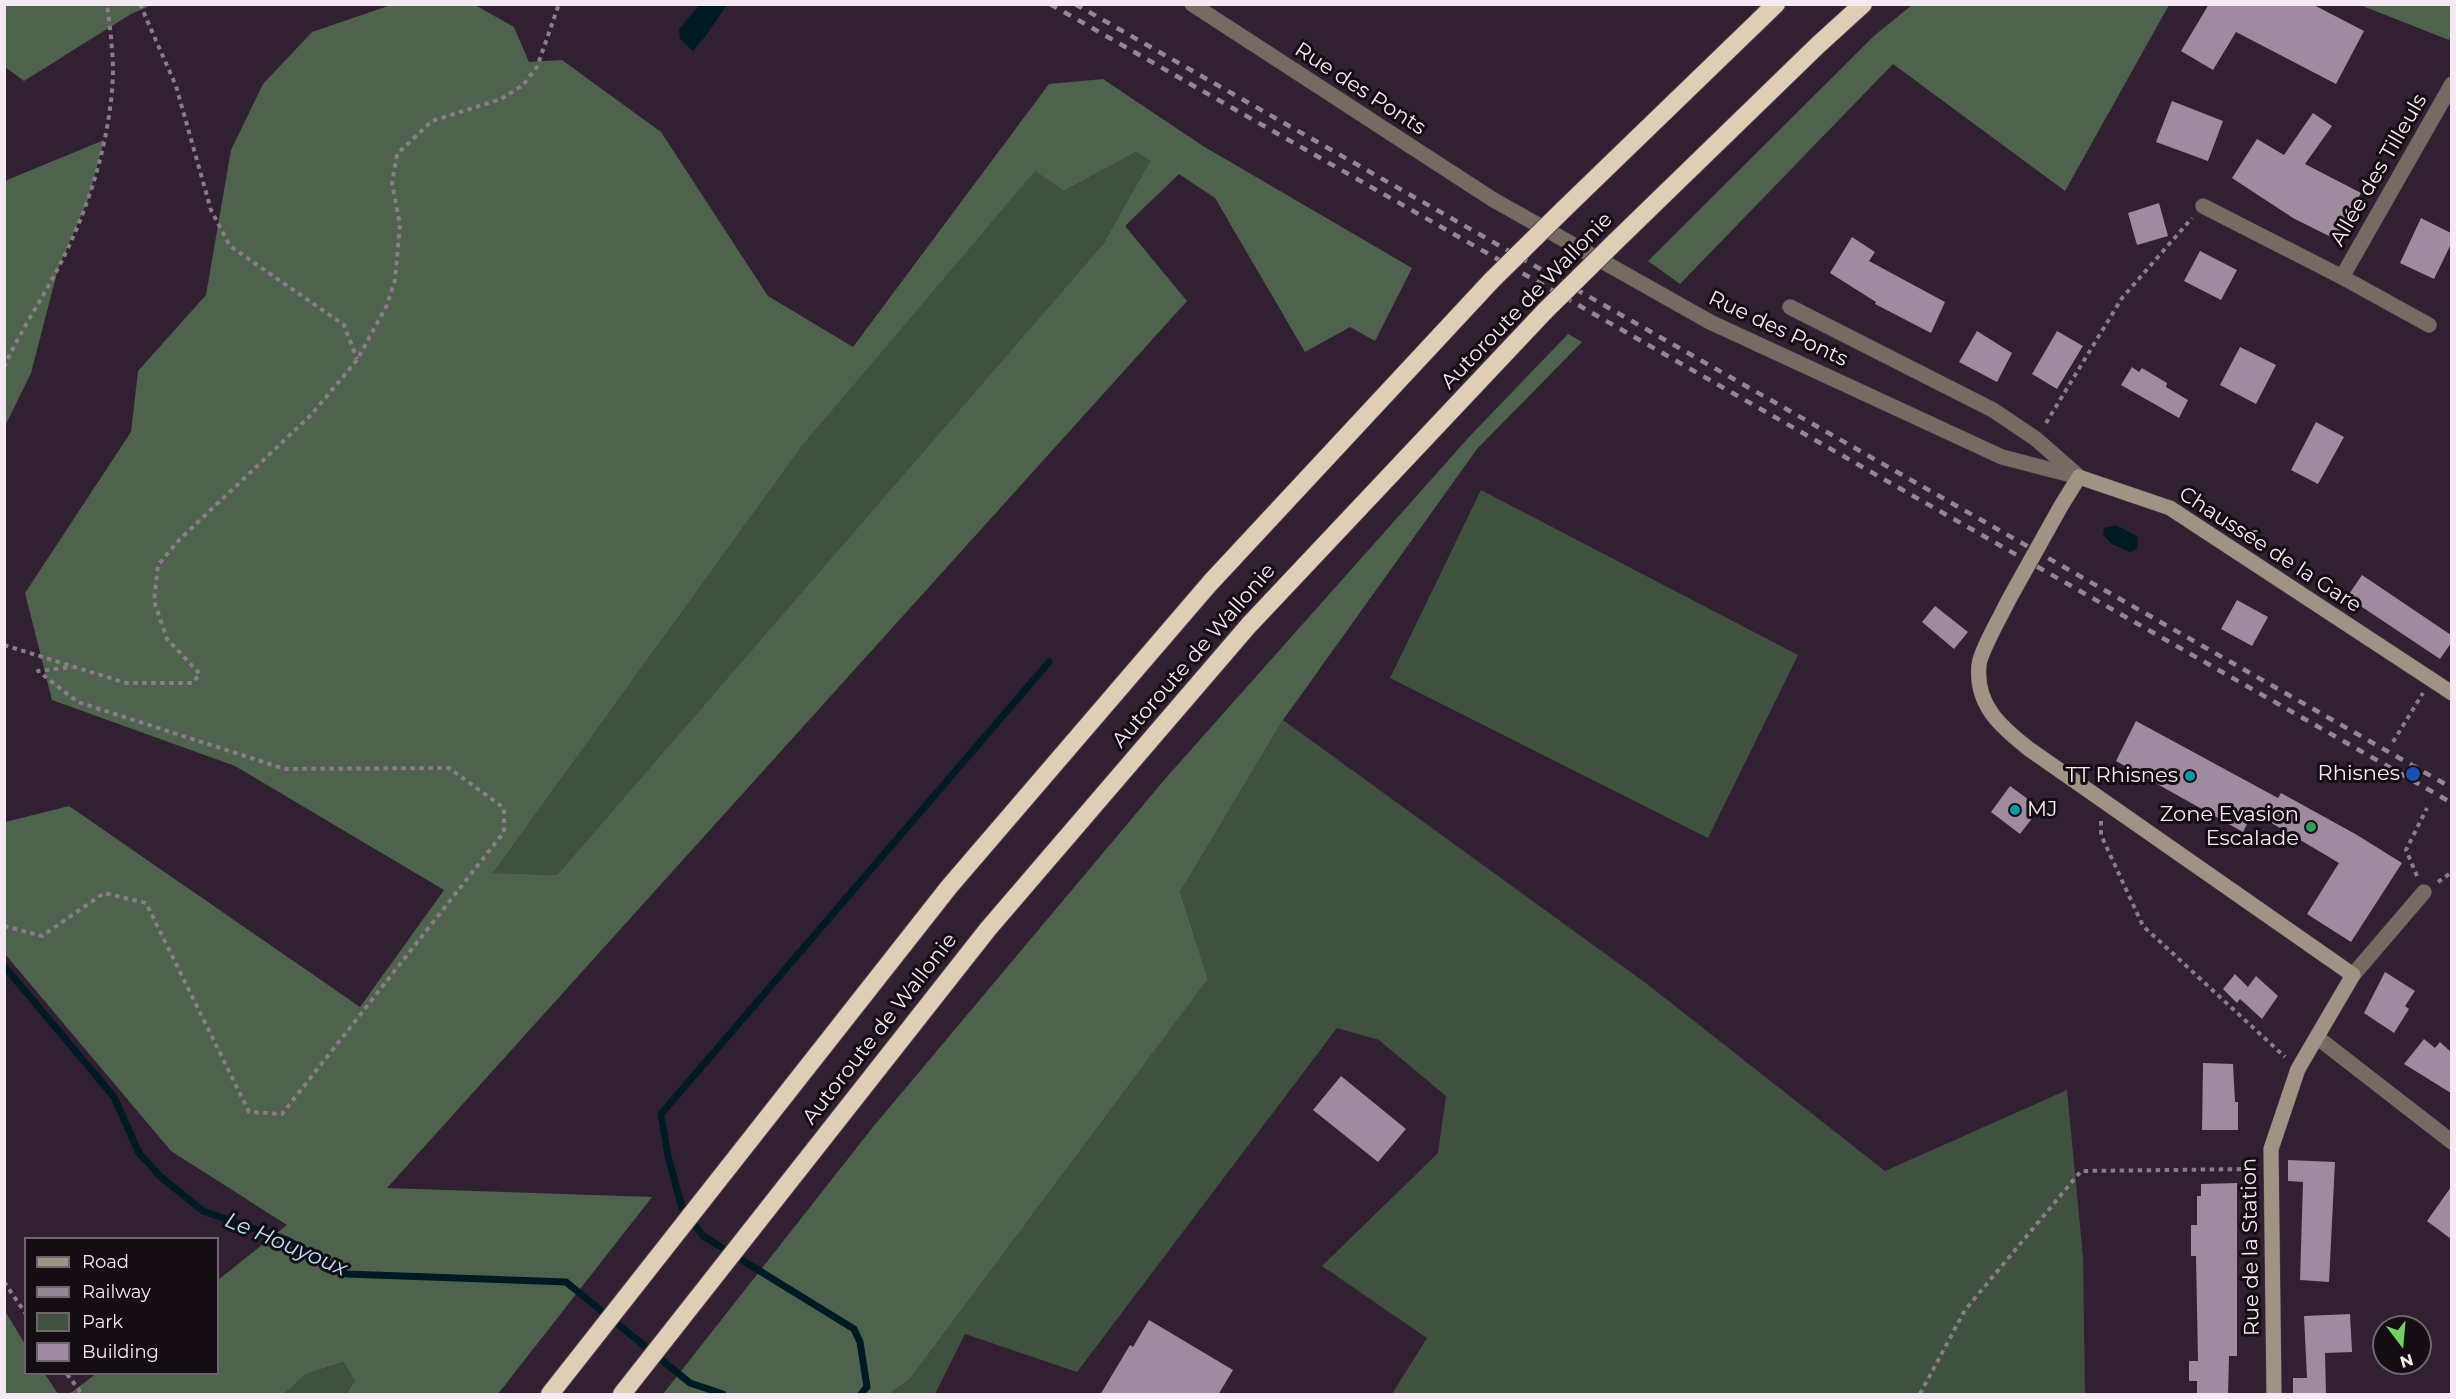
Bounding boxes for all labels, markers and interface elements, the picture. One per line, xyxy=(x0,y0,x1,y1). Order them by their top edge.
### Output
street label: Rue des Ponts xyxy=(1290,37,1430,141)
street label: Allée des Tilleuls xyxy=(2325,89,2433,251)
street label: Autoroute de Wallonie xyxy=(1436,207,1618,395)
street label: Rue des Ponts xyxy=(1704,286,1852,372)
street label: Chaussée de la Gare xyxy=(2174,482,2366,618)
street label: Autoroute de Wallonie xyxy=(1107,559,1281,753)
place label: Rhisnes xyxy=(2318,761,2400,787)
place label: TT Rhisnes xyxy=(2066,763,2178,789)
marker: Rhisnes xyxy=(2404,765,2422,783)
marker: TT Rhisnes xyxy=(2183,769,2197,783)
place label: MJ xyxy=(2027,797,2058,823)
place label: Zone Evasion Escalade xyxy=(2160,802,2299,852)
marker: MJ xyxy=(2008,803,2022,817)
marker: Zone Evasion Escalade xyxy=(2304,820,2318,834)
street label: Autoroute de Wallonie xyxy=(797,928,963,1130)
street label: Rue de la Station xyxy=(2237,1158,2265,1336)
water label: Le Houyoux xyxy=(221,1207,351,1283)
legend xyxy=(24,1237,219,1375)
text: Road xyxy=(82,1251,129,1273)
text: Railway xyxy=(82,1281,151,1303)
text: Park xyxy=(82,1311,123,1333)
north arrow xyxy=(2372,1315,2432,1375)
text: Building xyxy=(82,1341,159,1363)
text: N xyxy=(2398,1350,2415,1372)

